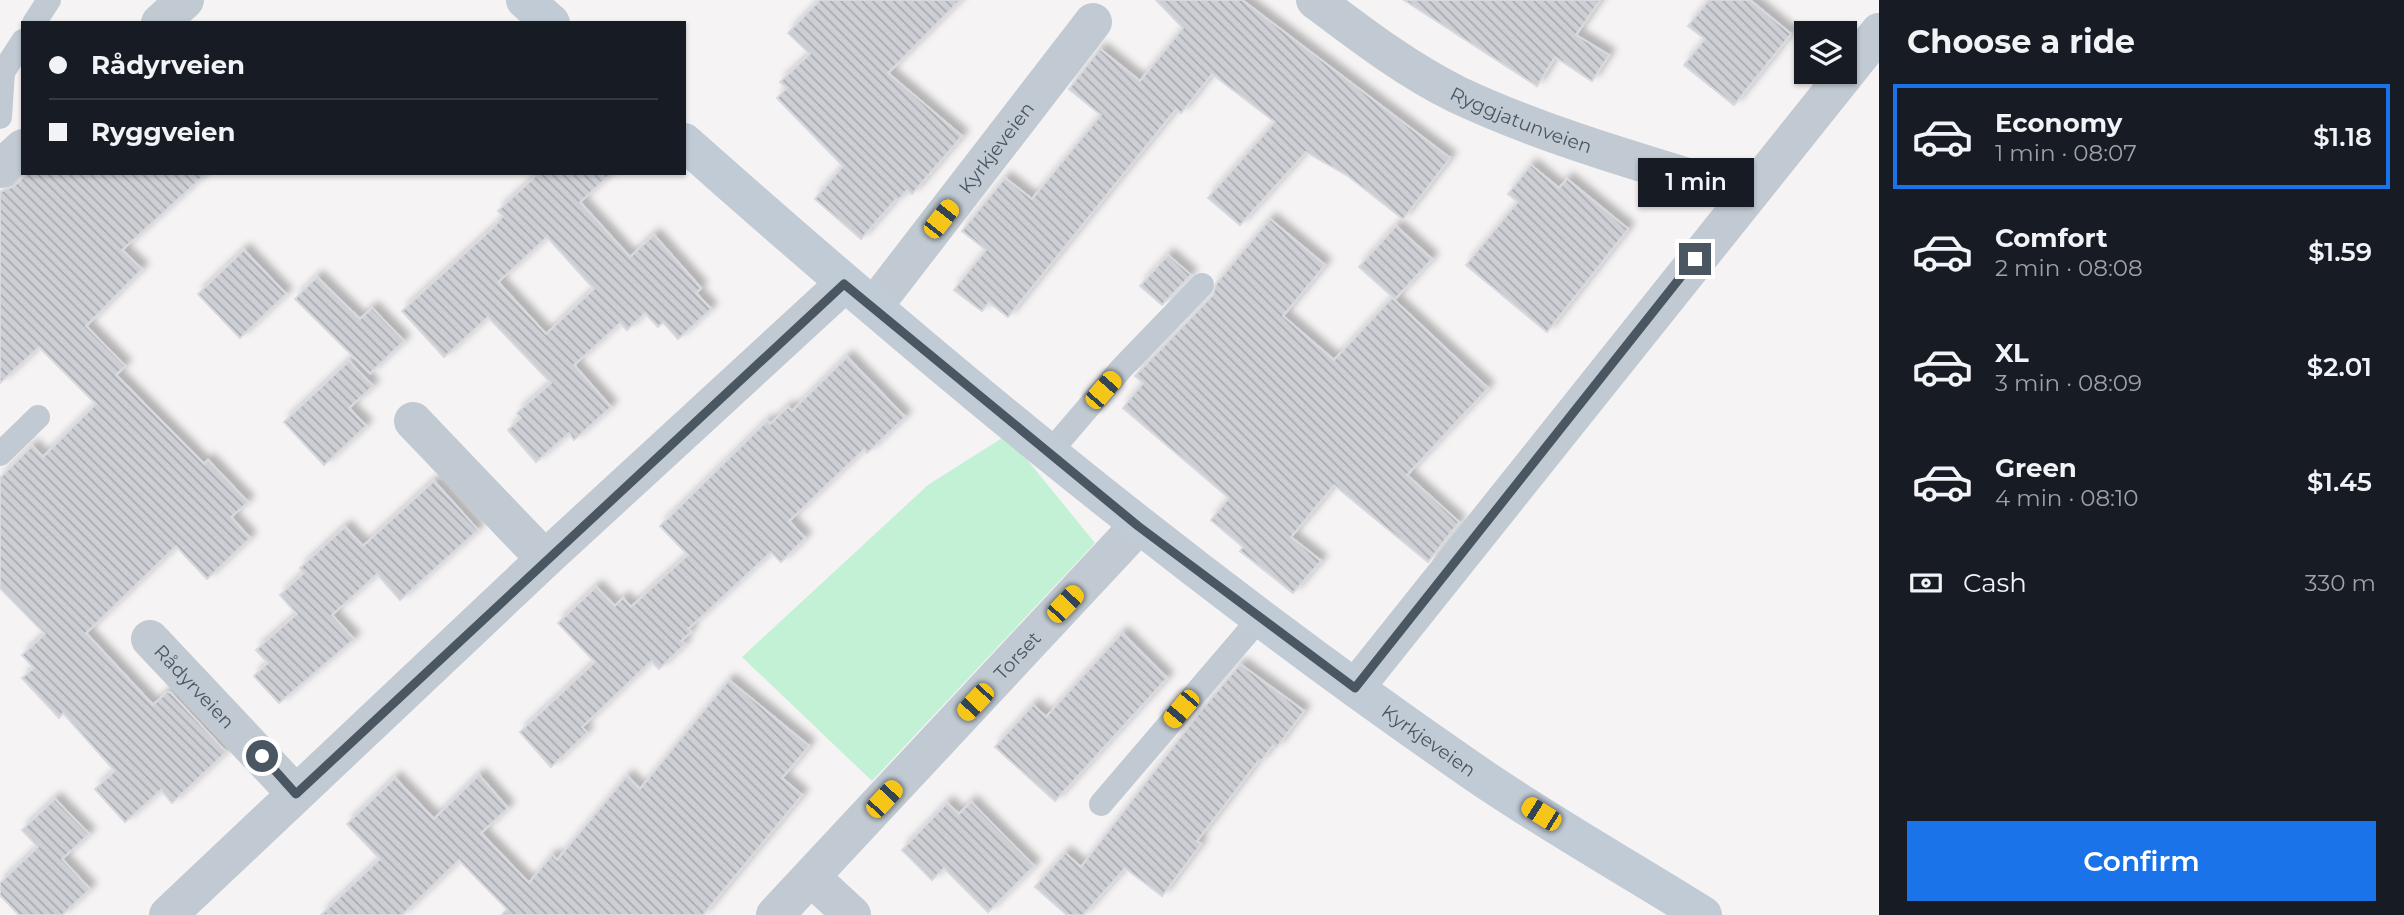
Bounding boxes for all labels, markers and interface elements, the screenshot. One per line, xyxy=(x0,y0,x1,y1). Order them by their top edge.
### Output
map controls xyxy=(1794,21,1857,84)
button: layers xyxy=(1794,21,1857,84)
text: Choose a ride xyxy=(1907,22,2135,61)
text: Rådyrveien xyxy=(91,49,245,81)
street label: Ryggjatunveien xyxy=(1446,82,1595,158)
street label: Kyrkjeveien xyxy=(954,97,1039,198)
icon: car xyxy=(1911,105,1974,168)
text: Economy xyxy=(1995,107,2122,139)
text: Ryggveien xyxy=(91,116,235,148)
text: $1.18 xyxy=(2313,121,2372,153)
text: 1 min · 08:07 xyxy=(1995,139,2137,167)
callout: 1 min xyxy=(1637,158,1753,206)
text: 1 min xyxy=(1665,168,1727,196)
car xyxy=(920,196,963,242)
icon: car xyxy=(1911,220,1974,283)
text: Comfort xyxy=(1995,222,2107,254)
text: $1.59 xyxy=(2308,236,2372,268)
route end xyxy=(1679,243,1711,275)
text: 2 min · 08:08 xyxy=(1995,254,2143,282)
icon: car xyxy=(1911,335,1974,398)
text: XL xyxy=(1995,337,2029,369)
text: $2.01 xyxy=(2307,351,2372,383)
car xyxy=(1082,367,1125,413)
text: 3 min · 08:09 xyxy=(1995,369,2142,397)
icon: car xyxy=(1911,450,1974,513)
text: Green xyxy=(1995,452,2077,484)
text: $1.45 xyxy=(2307,466,2372,498)
text: 4 min · 08:10 xyxy=(1995,484,2139,512)
icon: cash xyxy=(1907,564,1945,602)
text: Cash xyxy=(1963,567,2027,599)
text: 330 m xyxy=(2305,569,2376,597)
car xyxy=(1043,581,1088,627)
street label: Torset xyxy=(989,627,1046,685)
street label: Rådyrveien xyxy=(149,640,239,733)
car xyxy=(953,679,998,725)
car xyxy=(1160,686,1203,732)
street label: Kyrkjeveien xyxy=(1377,700,1480,782)
route start xyxy=(246,740,278,772)
car xyxy=(862,776,907,822)
car xyxy=(1518,794,1565,834)
button: Confirm xyxy=(1907,821,2376,901)

